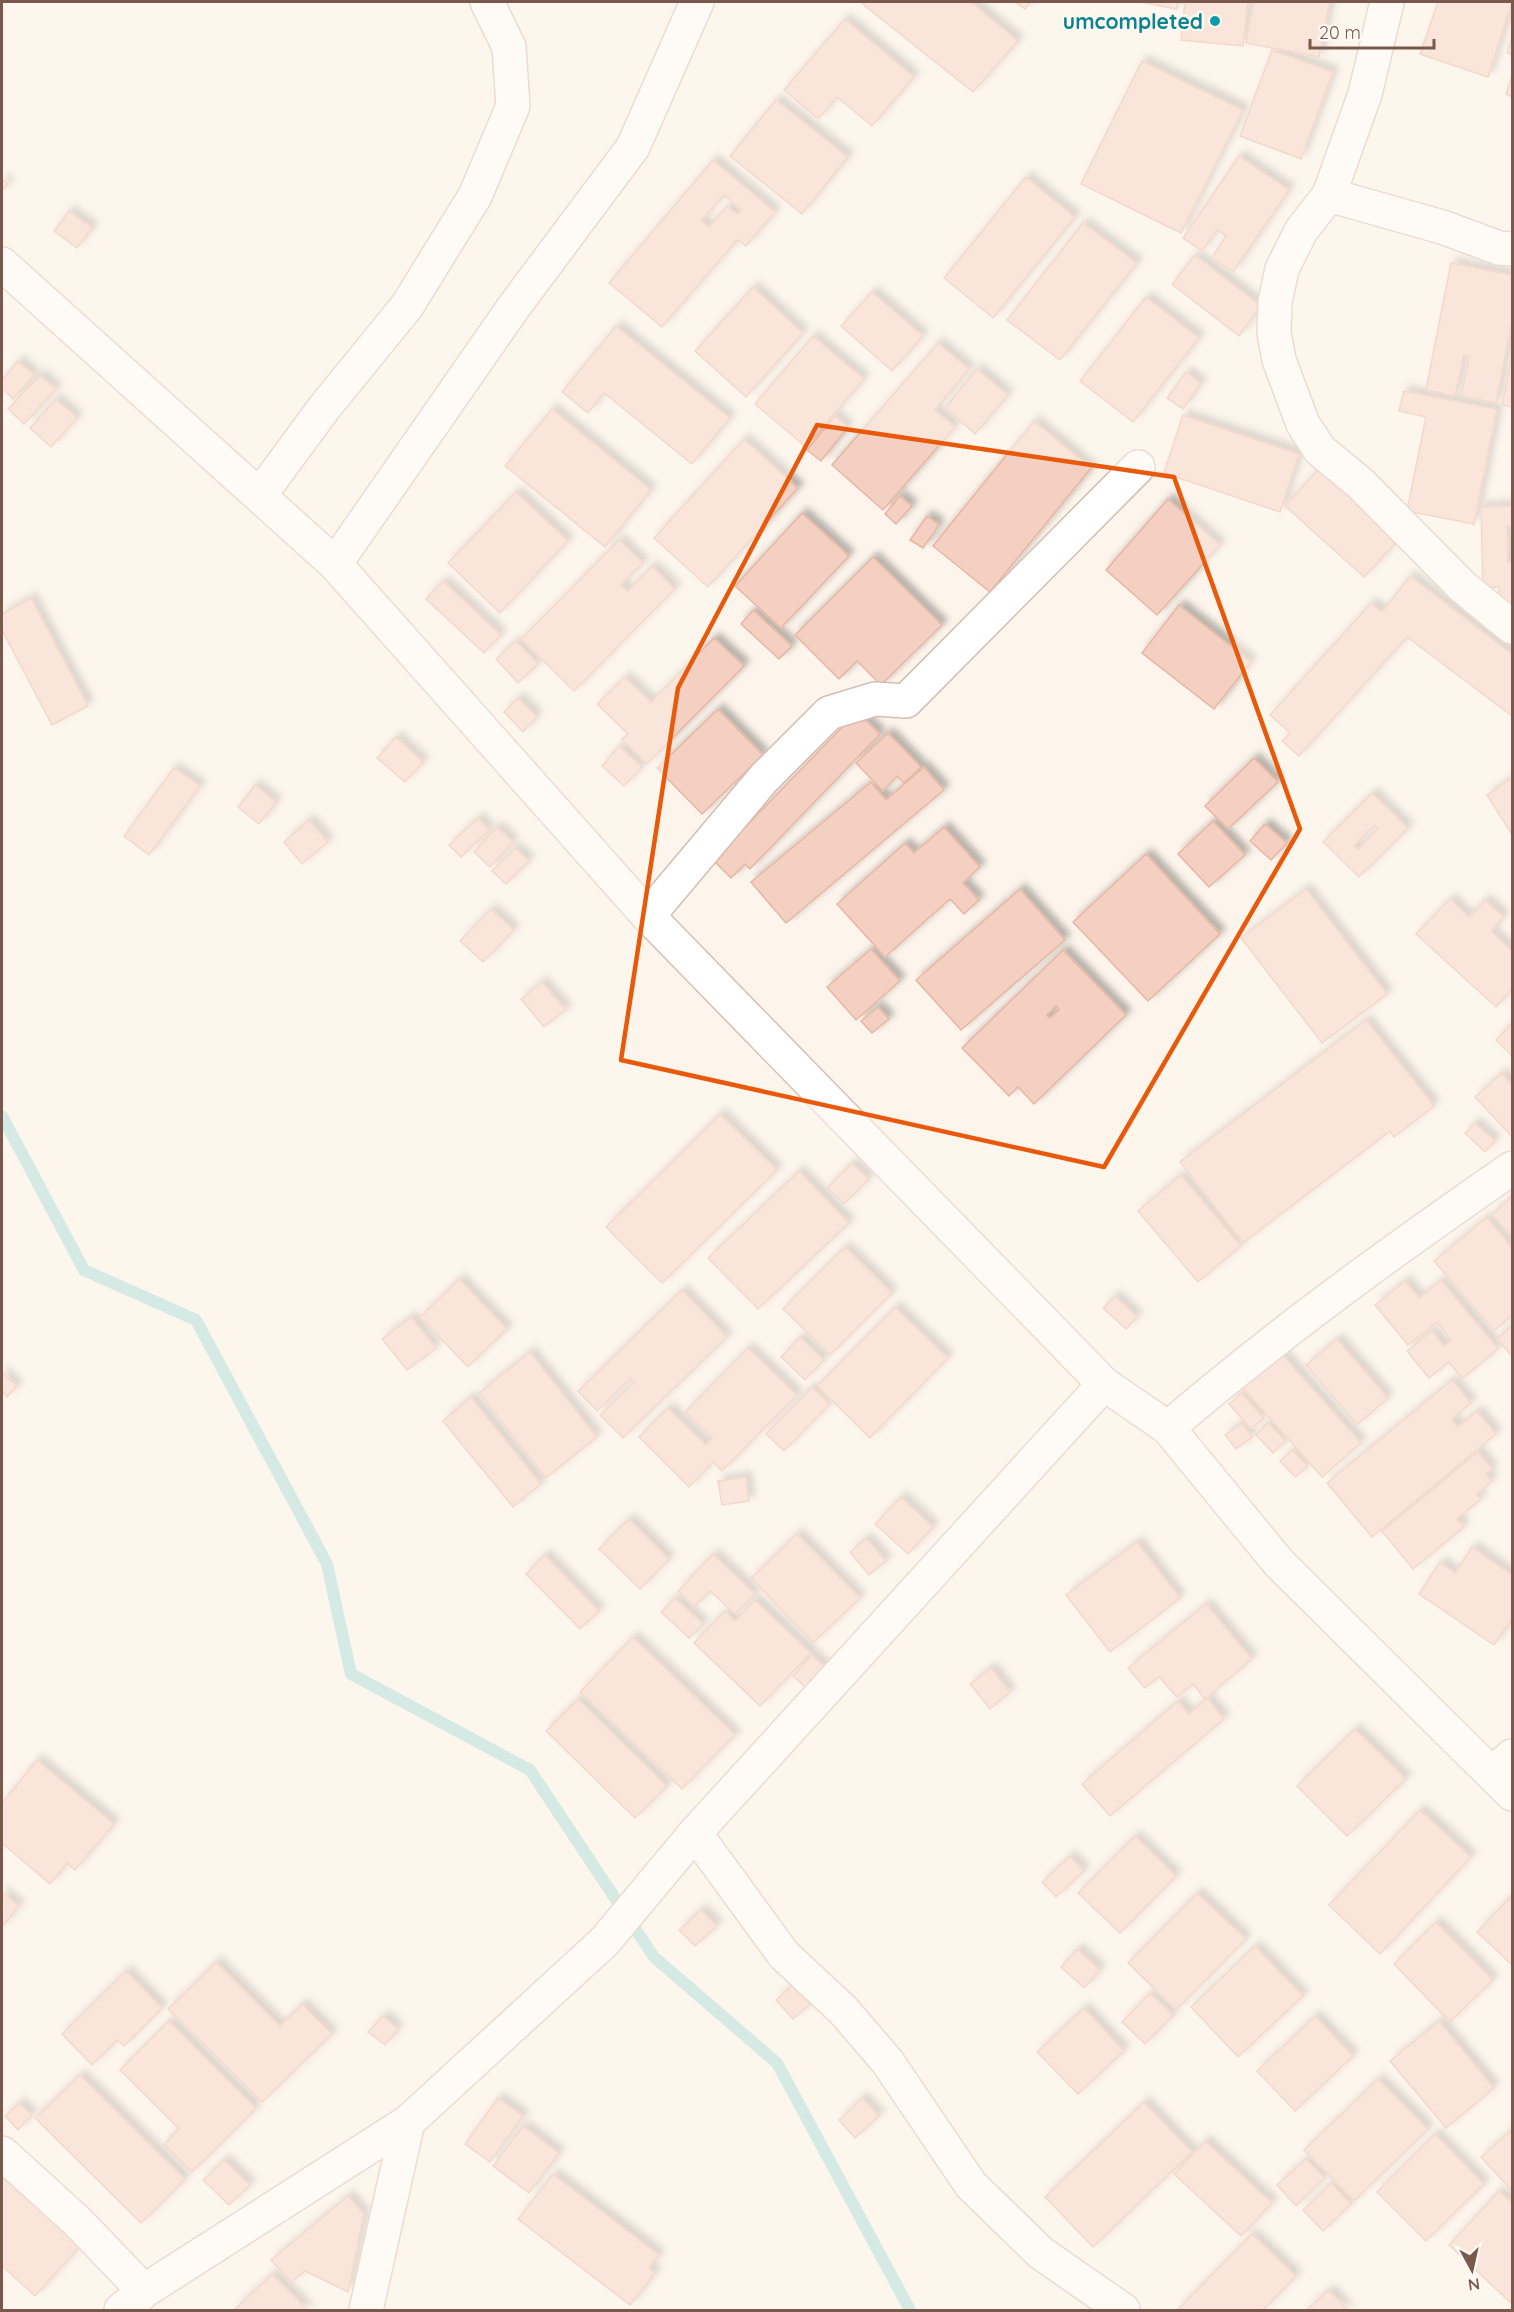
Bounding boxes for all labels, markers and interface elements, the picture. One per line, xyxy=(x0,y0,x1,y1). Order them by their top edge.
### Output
place label: umcompleted xyxy=(1063,8,1203,34)
scale bar xyxy=(1310,12,1434,50)
marker: umcompleted xyxy=(1208,14,1222,28)
text: 20 m xyxy=(1319,21,1361,44)
north arrow xyxy=(1442,2240,1502,2300)
text: N xyxy=(1467,2274,1481,2296)

